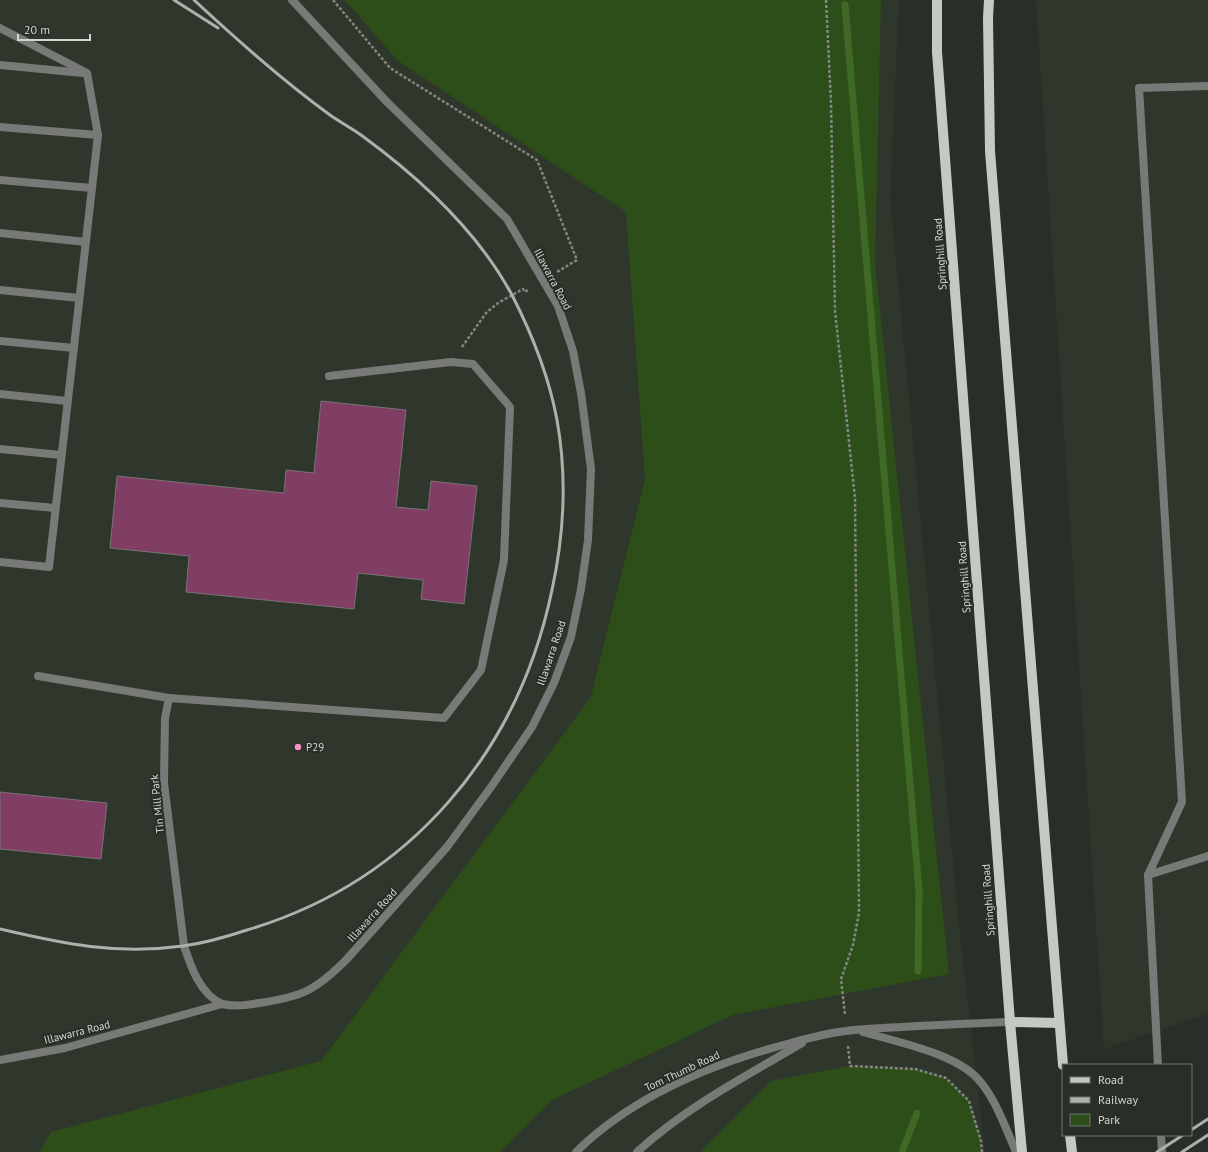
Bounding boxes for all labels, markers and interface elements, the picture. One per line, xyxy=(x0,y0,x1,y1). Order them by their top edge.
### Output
scale bar xyxy=(18,16,90,42)
text: 20 m xyxy=(24,22,50,37)
street label: Springhill Road xyxy=(931,218,949,290)
street label: Illawarra Road xyxy=(531,246,575,312)
street label: Springhill Road xyxy=(955,541,973,613)
street label: Illawarra Road xyxy=(533,619,569,687)
place label: P29 xyxy=(306,740,324,754)
marker: P29 xyxy=(293,742,303,752)
street label: Tin Mill Park xyxy=(147,773,167,834)
street label: Springhill Road xyxy=(979,864,997,936)
street label: Illawarra Road xyxy=(344,885,400,945)
street label: Illawarra Road xyxy=(42,1017,112,1047)
street label: Tom Thumb Road xyxy=(642,1047,722,1095)
legend xyxy=(1062,1064,1192,1136)
text: Road xyxy=(1098,1072,1123,1087)
text: Railway xyxy=(1098,1092,1138,1107)
text: Park xyxy=(1098,1112,1120,1127)

